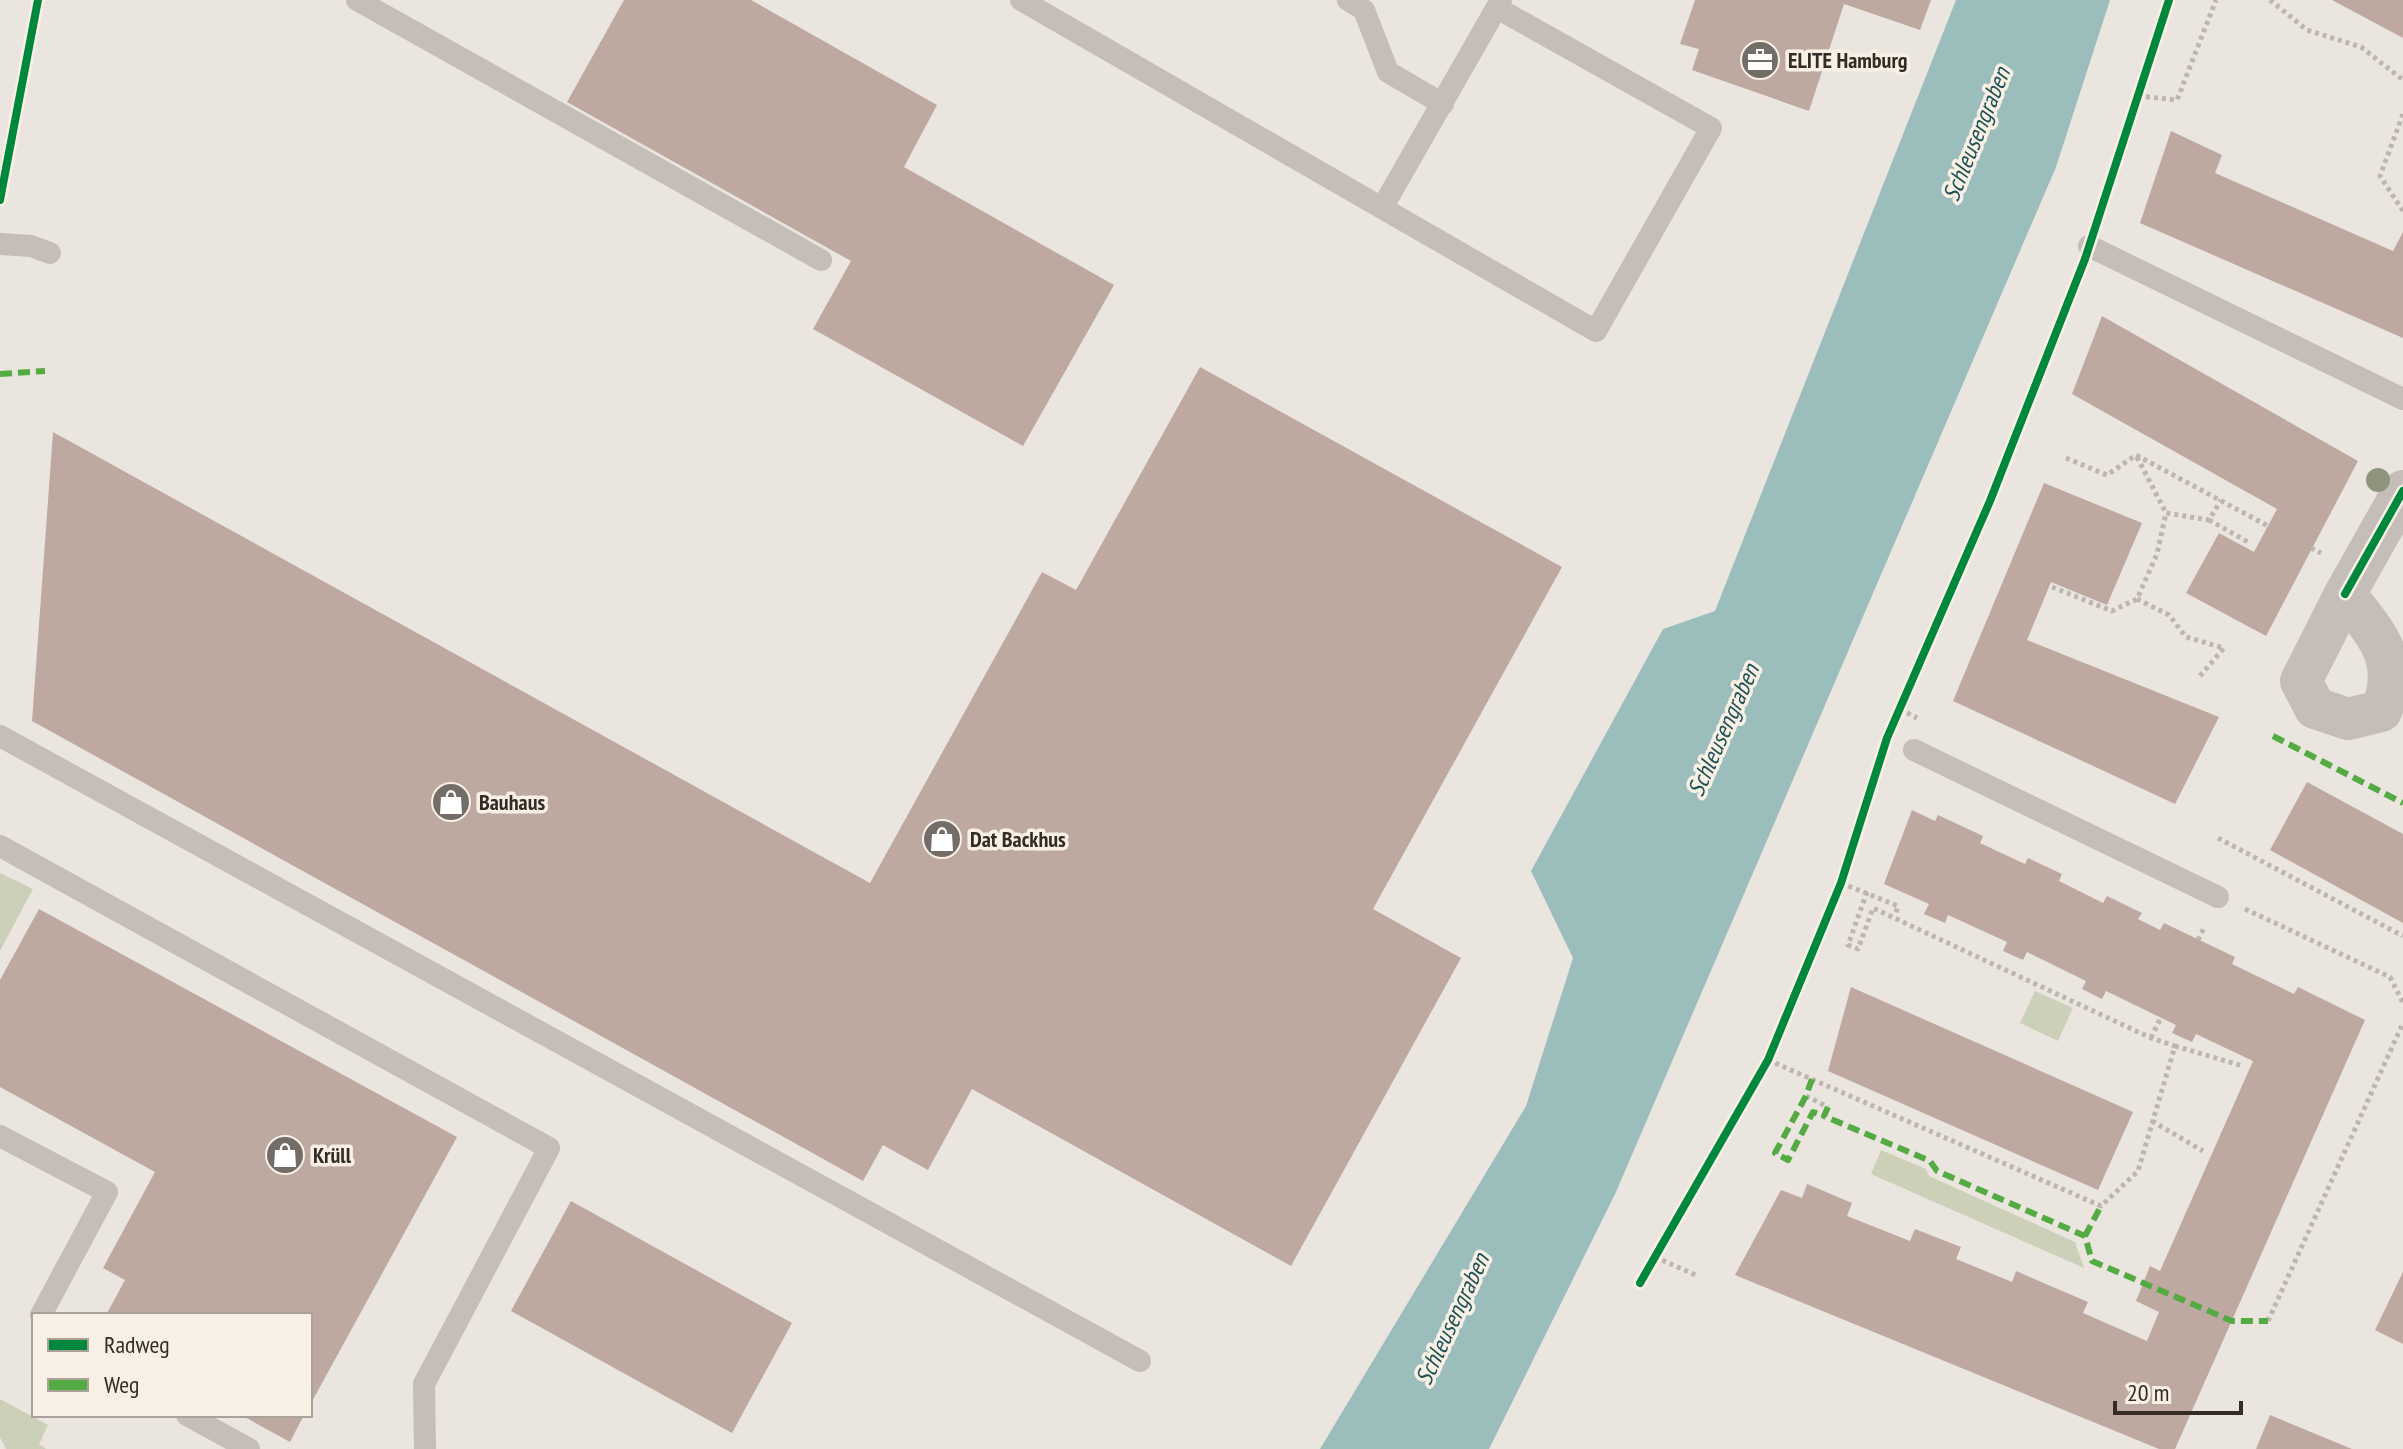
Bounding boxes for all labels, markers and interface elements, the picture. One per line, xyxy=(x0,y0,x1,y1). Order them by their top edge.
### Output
office icon: ELITE Hamburg xyxy=(1739,39,1781,81)
place label: ELITE Hamburg xyxy=(1788,46,1908,74)
water label: Schleusengraben xyxy=(1935,61,2017,205)
water label: Schleusengraben xyxy=(1680,658,1766,801)
shop icon: Bauhaus xyxy=(430,781,472,823)
place label: Bauhaus xyxy=(479,788,545,816)
shop icon: Dat Backhus xyxy=(921,818,963,860)
place label: Dat Backhus xyxy=(970,825,1066,853)
shop icon: Krüll xyxy=(264,1134,306,1176)
place label: Krüll xyxy=(313,1141,352,1169)
water label: Schleusengraben xyxy=(1408,1247,1497,1390)
legend xyxy=(32,1313,312,1417)
text: Radweg xyxy=(104,1329,170,1360)
scale bar xyxy=(2115,1365,2241,1415)
text: Weg xyxy=(104,1369,139,1400)
text: 20 m xyxy=(2127,1377,2169,1408)

